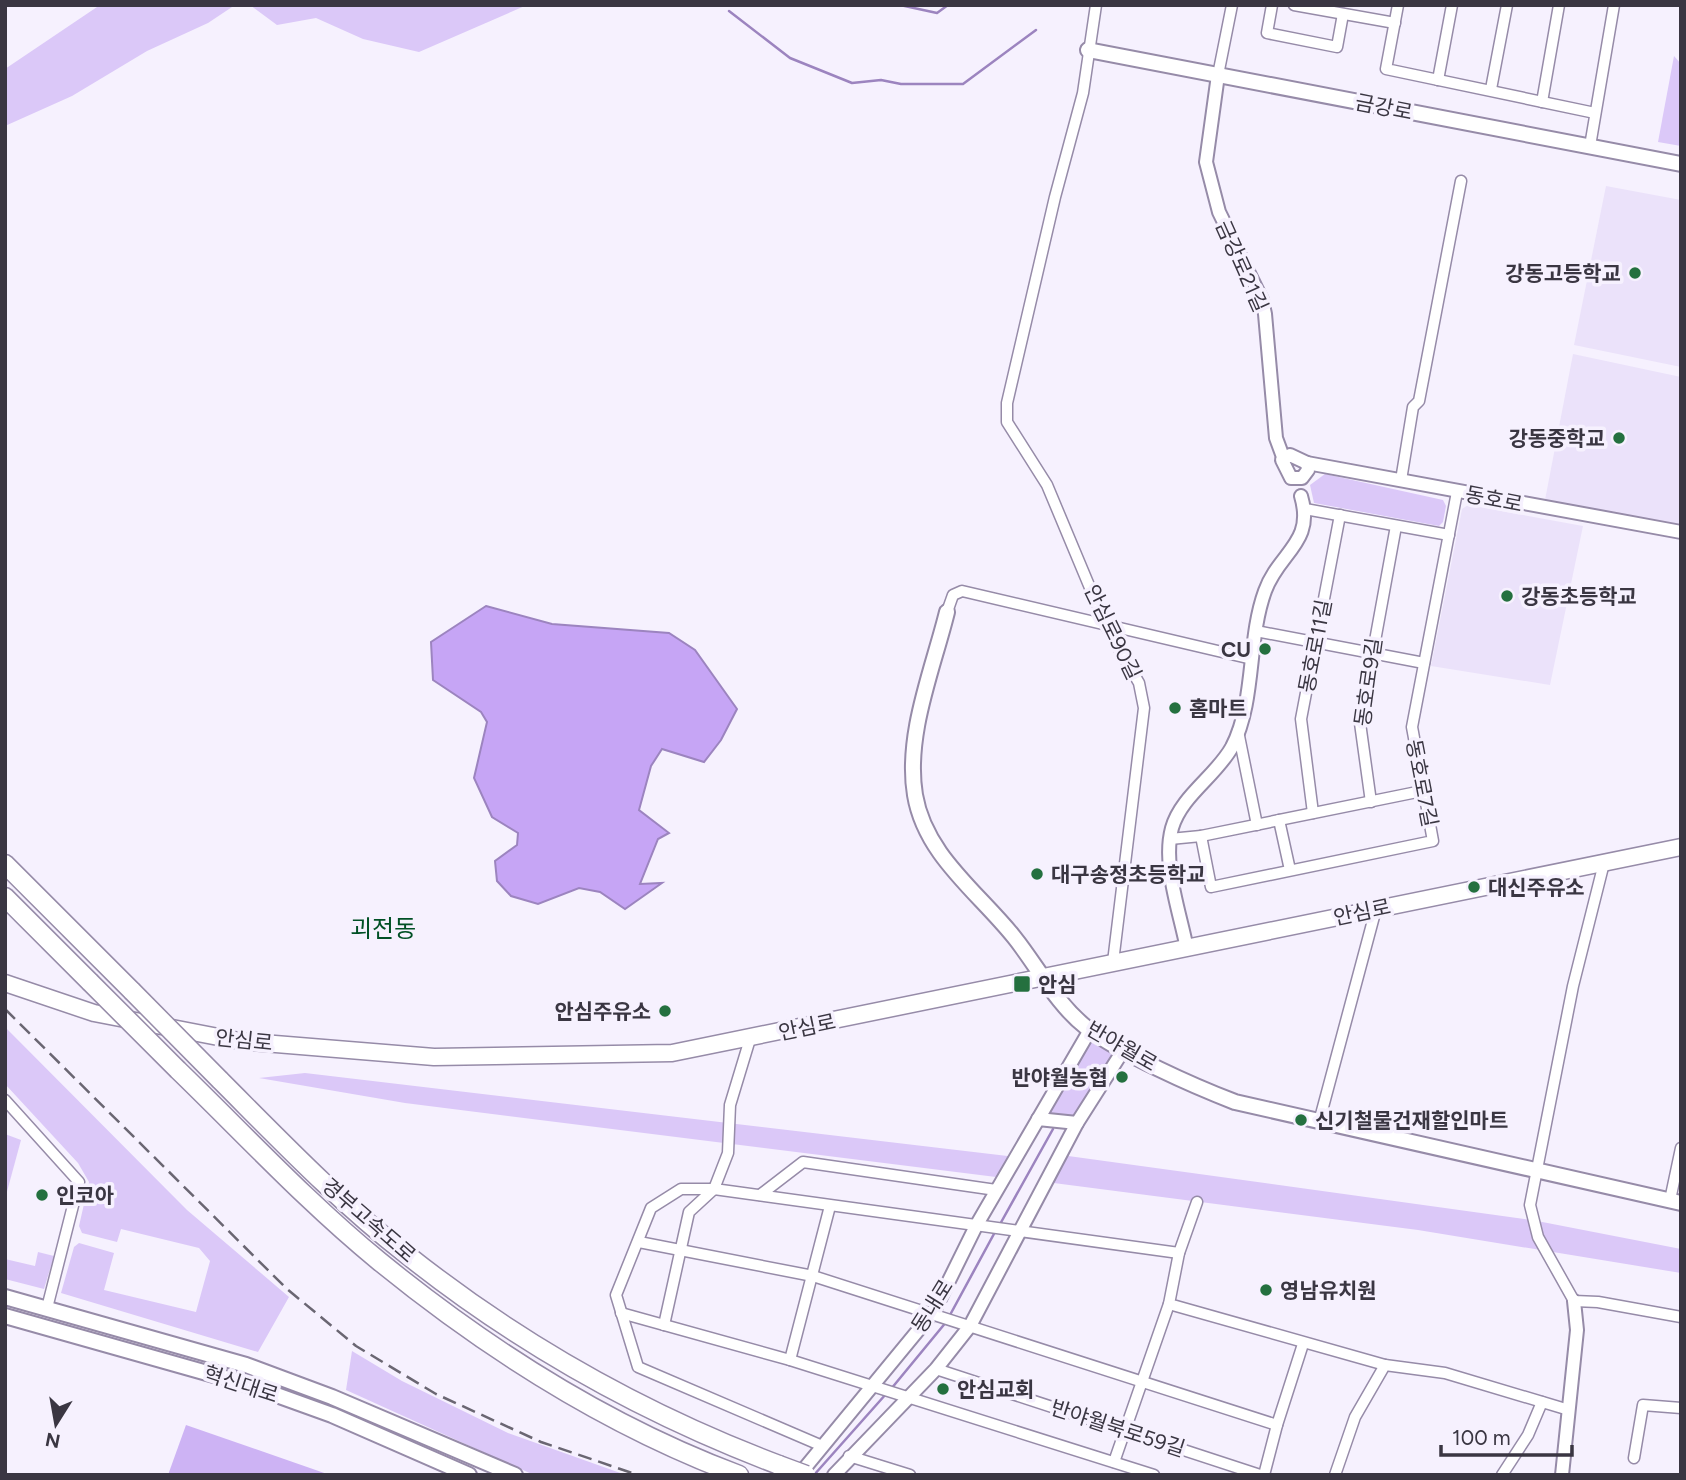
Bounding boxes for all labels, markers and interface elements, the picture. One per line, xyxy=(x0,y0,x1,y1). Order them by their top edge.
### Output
street label: 금강로 xyxy=(1353,89,1415,125)
street label: 금강로21길 xyxy=(1211,216,1273,316)
place label: 강동고등학교 xyxy=(1505,261,1621,286)
marker: 강동고등학교 xyxy=(1627,265,1643,281)
place label: 강동중학교 xyxy=(1508,426,1605,451)
marker: 강동중학교 xyxy=(1611,430,1627,446)
street label: 동호로 xyxy=(1463,481,1525,517)
street label: 안심로90길 xyxy=(1079,580,1147,684)
place label: 강동초등학교 xyxy=(1521,584,1637,609)
marker: 강동초등학교 xyxy=(1499,588,1515,604)
street label: 동호로11길 xyxy=(1294,597,1336,695)
street label: 동호로9길 xyxy=(1349,636,1387,728)
place label: CU xyxy=(1221,637,1251,662)
marker: CU xyxy=(1257,641,1273,657)
place label: 홈마트 xyxy=(1189,696,1247,721)
marker: 홈마트 xyxy=(1167,700,1183,716)
street label: 동호로7길 xyxy=(1401,737,1443,829)
place label: 대구송정초등학교 xyxy=(1051,862,1206,887)
marker: 대구송정초등학교 xyxy=(1029,866,1045,882)
place label: 대신주유소 xyxy=(1488,875,1585,900)
marker: 대신주유소 xyxy=(1466,879,1482,895)
street label: 안심로 xyxy=(1331,894,1393,930)
district label: 괴전동 xyxy=(350,914,416,943)
place label: 안심 xyxy=(1038,972,1077,997)
marker: 안심 xyxy=(1012,974,1032,994)
place label: 안심주유소 xyxy=(554,999,651,1024)
marker: 안심주유소 xyxy=(657,1003,673,1019)
street label: 안심로 xyxy=(776,1009,838,1045)
street label: 반야월로 xyxy=(1082,1016,1162,1076)
street label: 안심로 xyxy=(214,1025,274,1055)
place label: 반야월농협 xyxy=(1011,1065,1108,1090)
marker: 반야월농협 xyxy=(1114,1069,1130,1085)
place label: 신기철물건재할인마트 xyxy=(1315,1108,1508,1133)
marker: 신기철물건재할인마트 xyxy=(1293,1112,1309,1128)
street label: 경부고속도로 xyxy=(317,1173,421,1267)
place label: 인코아 xyxy=(56,1183,114,1208)
marker: 인코아 xyxy=(34,1187,50,1203)
street label: 동내로 xyxy=(906,1275,958,1337)
place label: 영남유치원 xyxy=(1280,1278,1377,1303)
marker: 영남유치원 xyxy=(1258,1282,1274,1298)
street label: 혁신대로 xyxy=(200,1360,282,1408)
place label: 안심교회 xyxy=(957,1377,1034,1402)
marker: 안심교회 xyxy=(935,1381,951,1397)
north arrow xyxy=(21,1389,91,1459)
street label: 반야월북로59길 xyxy=(1048,1394,1188,1462)
scale bar xyxy=(1441,1414,1572,1458)
text: 100 m xyxy=(1452,1425,1511,1450)
text: N xyxy=(43,1428,62,1453)

